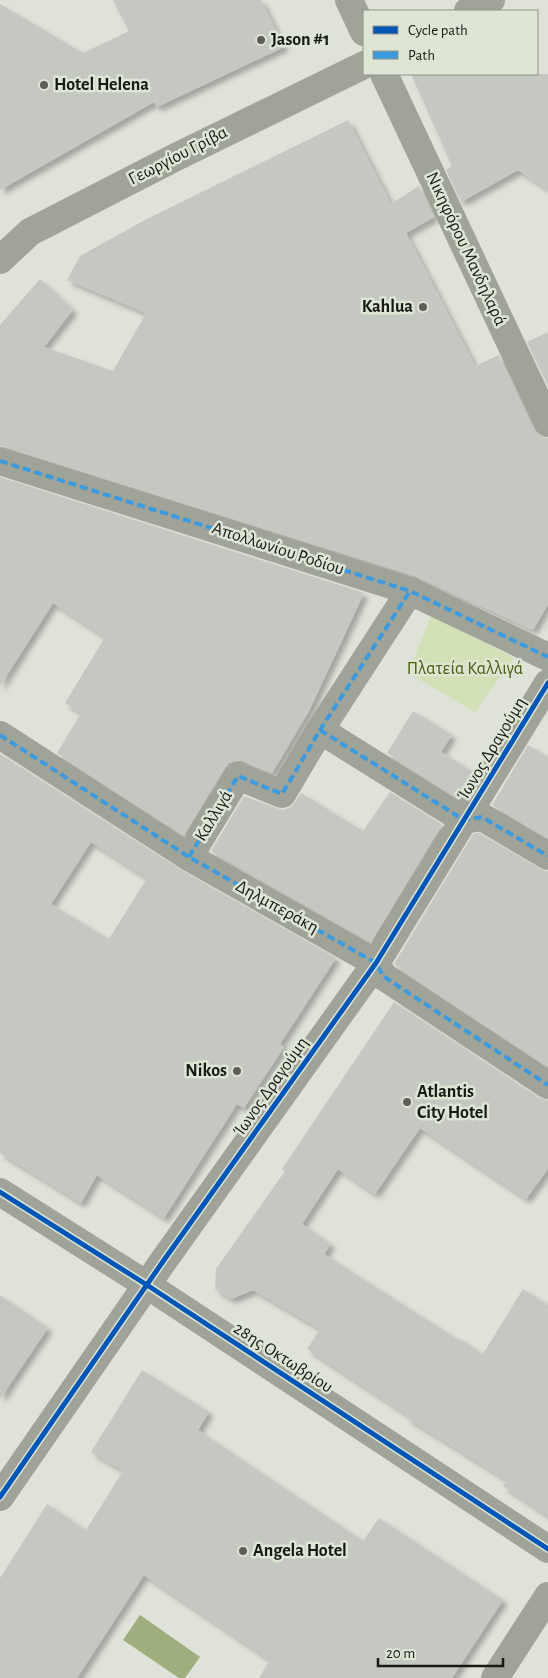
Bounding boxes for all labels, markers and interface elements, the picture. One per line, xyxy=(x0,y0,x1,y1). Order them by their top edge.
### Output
legend xyxy=(363,10,538,75)
text: Cycle path xyxy=(408,23,468,38)
place label: Jason #1 xyxy=(271,31,330,49)
marker: Jason #1 xyxy=(255,34,267,46)
text: Path xyxy=(408,48,435,63)
place label: Hotel Helena xyxy=(54,76,149,94)
marker: Hotel Helena xyxy=(38,79,50,91)
street label: Γεωργίου Γρίβα xyxy=(125,122,230,189)
street label: Νικηφόρου Μανδηλαρά xyxy=(422,169,510,329)
place label: Kahlua xyxy=(362,298,413,316)
marker: Kahlua xyxy=(417,301,429,313)
street label: Απολλωνίου Ροδίου xyxy=(210,518,347,579)
park label: Πλατεία Καλλιγά xyxy=(407,659,523,678)
street label: Ίωνος Δραγούμη xyxy=(454,694,530,804)
street label: Καλλιγά xyxy=(192,787,236,845)
street label: Δηλμπεράκη xyxy=(233,877,321,937)
street label: Ίωνος Δραγούμη xyxy=(230,1034,312,1140)
place label: Nikos xyxy=(185,1062,227,1080)
marker: Nikos xyxy=(231,1065,243,1077)
place label: Atlantis City Hotel xyxy=(417,1083,488,1122)
marker: Atlantis City Hotel xyxy=(401,1096,413,1108)
street label: 28ης Οκτωβρίου xyxy=(230,1318,336,1397)
place label: Angela Hotel xyxy=(253,1542,347,1560)
marker: Angela Hotel xyxy=(237,1545,249,1557)
scale bar xyxy=(378,1636,503,1668)
text: 20 m xyxy=(386,1646,415,1661)

